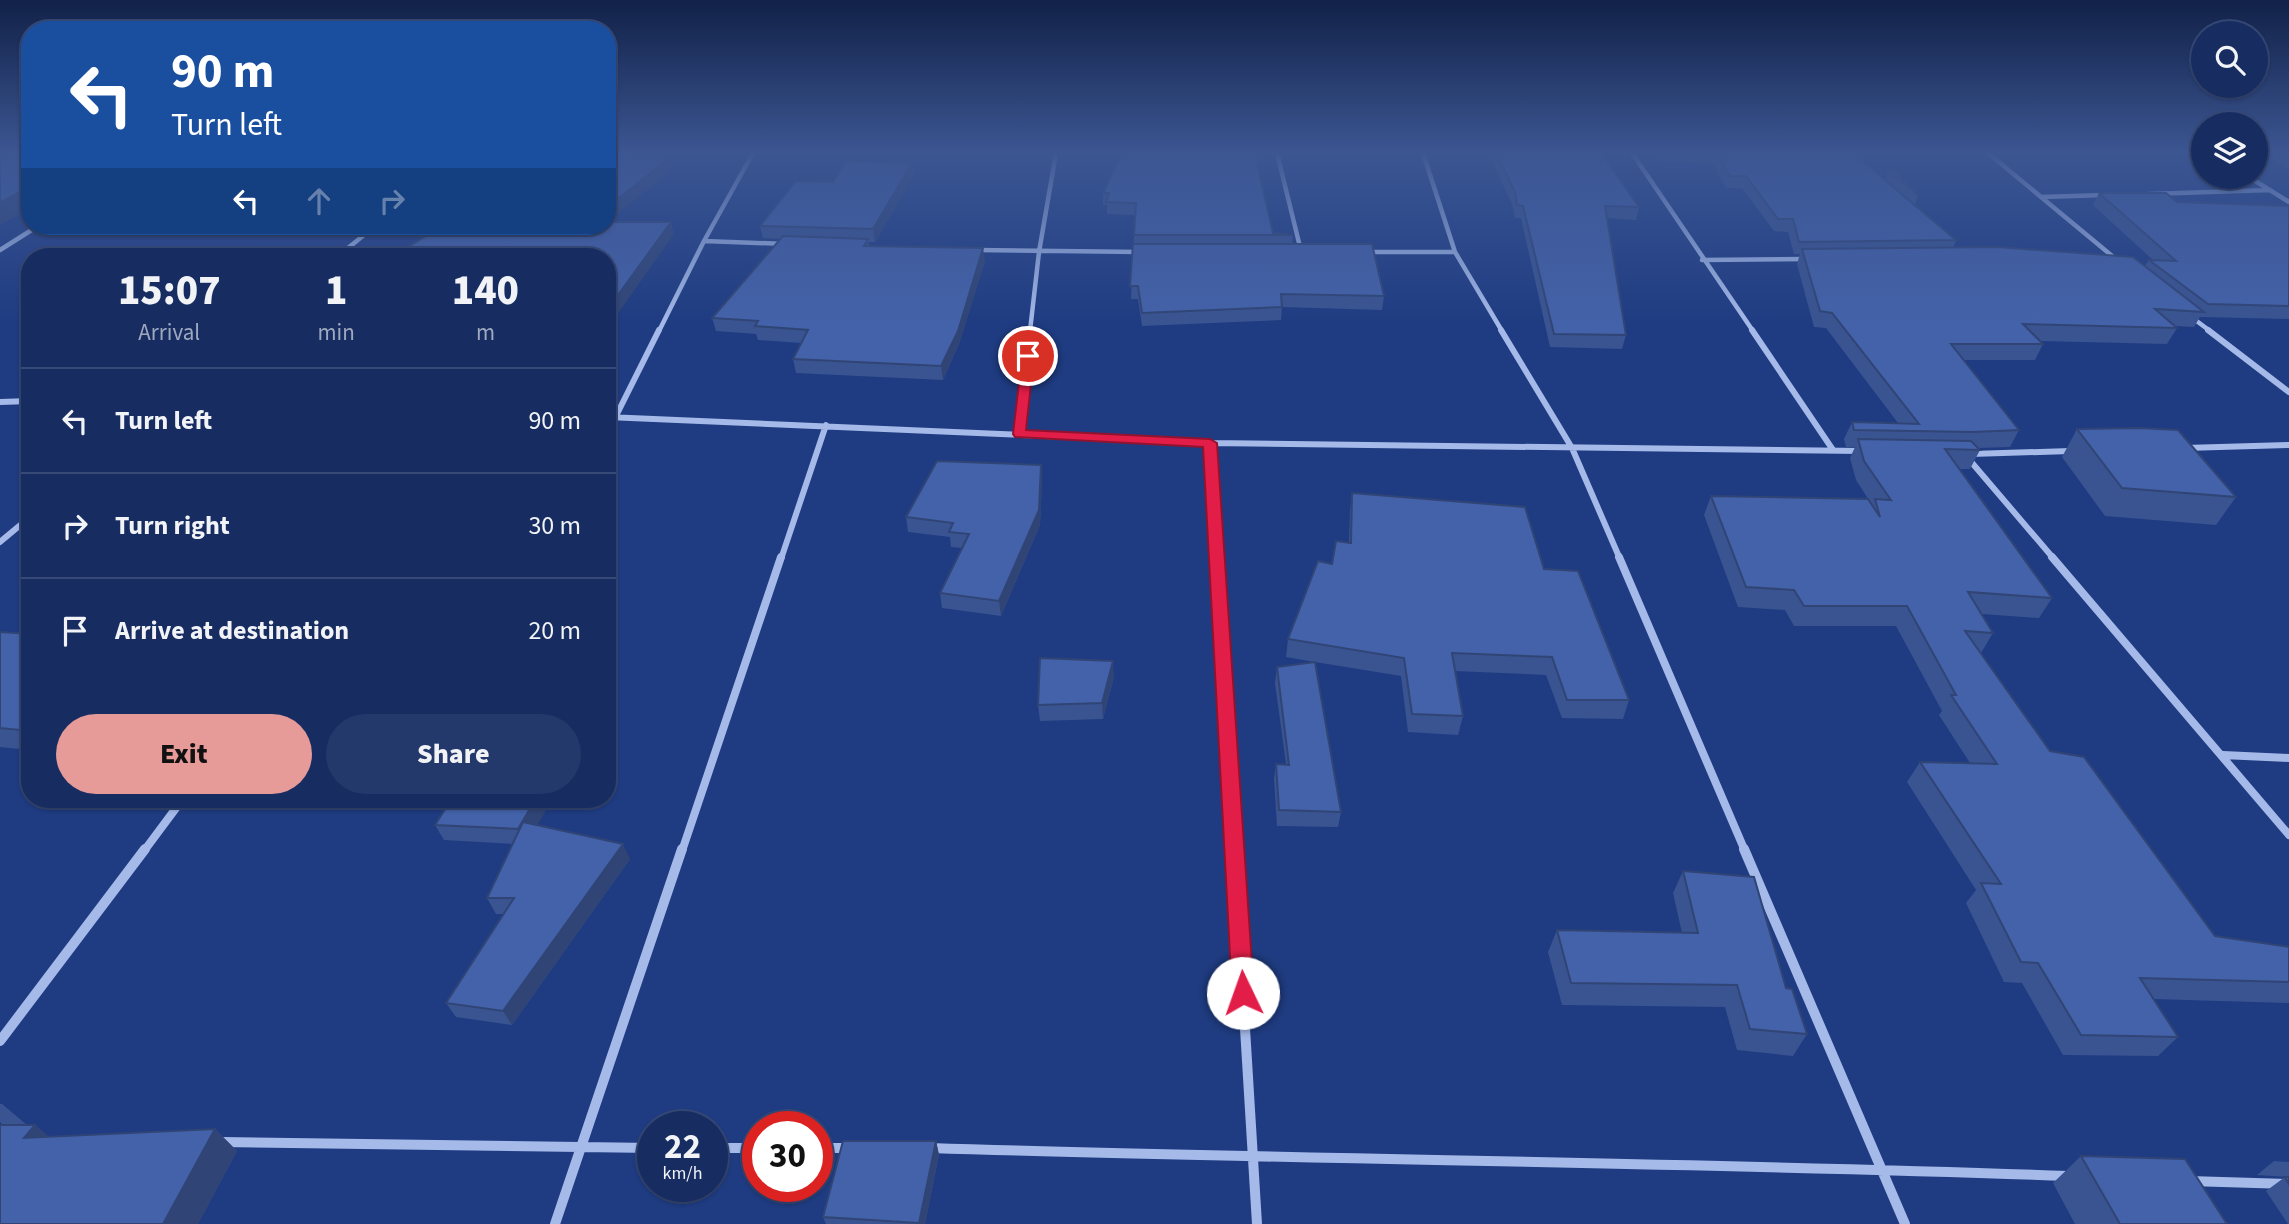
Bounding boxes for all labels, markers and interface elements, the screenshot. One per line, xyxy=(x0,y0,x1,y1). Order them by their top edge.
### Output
map controls xyxy=(2191,21,2268,189)
button: search xyxy=(2191,21,2268,98)
text: 90 m xyxy=(171,37,275,107)
icon: left xyxy=(56,49,147,140)
text: Turn left xyxy=(171,102,282,148)
button: layers xyxy=(2191,112,2268,189)
icon: left xyxy=(227,182,265,220)
icon: ahead xyxy=(300,182,338,220)
icon: right xyxy=(373,182,411,220)
text: 15:07 xyxy=(118,261,221,321)
text: 1 xyxy=(325,261,347,321)
text: 140 xyxy=(452,261,519,321)
text: Arrival xyxy=(138,316,200,349)
text: min xyxy=(318,316,355,349)
text: m xyxy=(476,316,495,349)
pin xyxy=(998,326,1058,386)
icon: arrive xyxy=(1009,337,1047,375)
icon: left xyxy=(56,402,94,440)
text: Turn left xyxy=(115,402,212,439)
text: 90 m xyxy=(528,402,581,439)
icon: right xyxy=(56,507,94,545)
text: Turn right xyxy=(115,507,230,544)
text: 30 m xyxy=(528,507,581,544)
icon: arrive xyxy=(56,612,94,650)
text: Arrive at destination xyxy=(115,612,349,649)
text: 20 m xyxy=(528,612,581,649)
button: Exit xyxy=(56,714,312,794)
button: Share xyxy=(326,714,581,794)
position arrow xyxy=(1206,956,1280,1030)
speed limit sign: 30 xyxy=(742,1111,833,1202)
text: 22 xyxy=(664,1122,701,1172)
text: km/h xyxy=(663,1161,702,1186)

